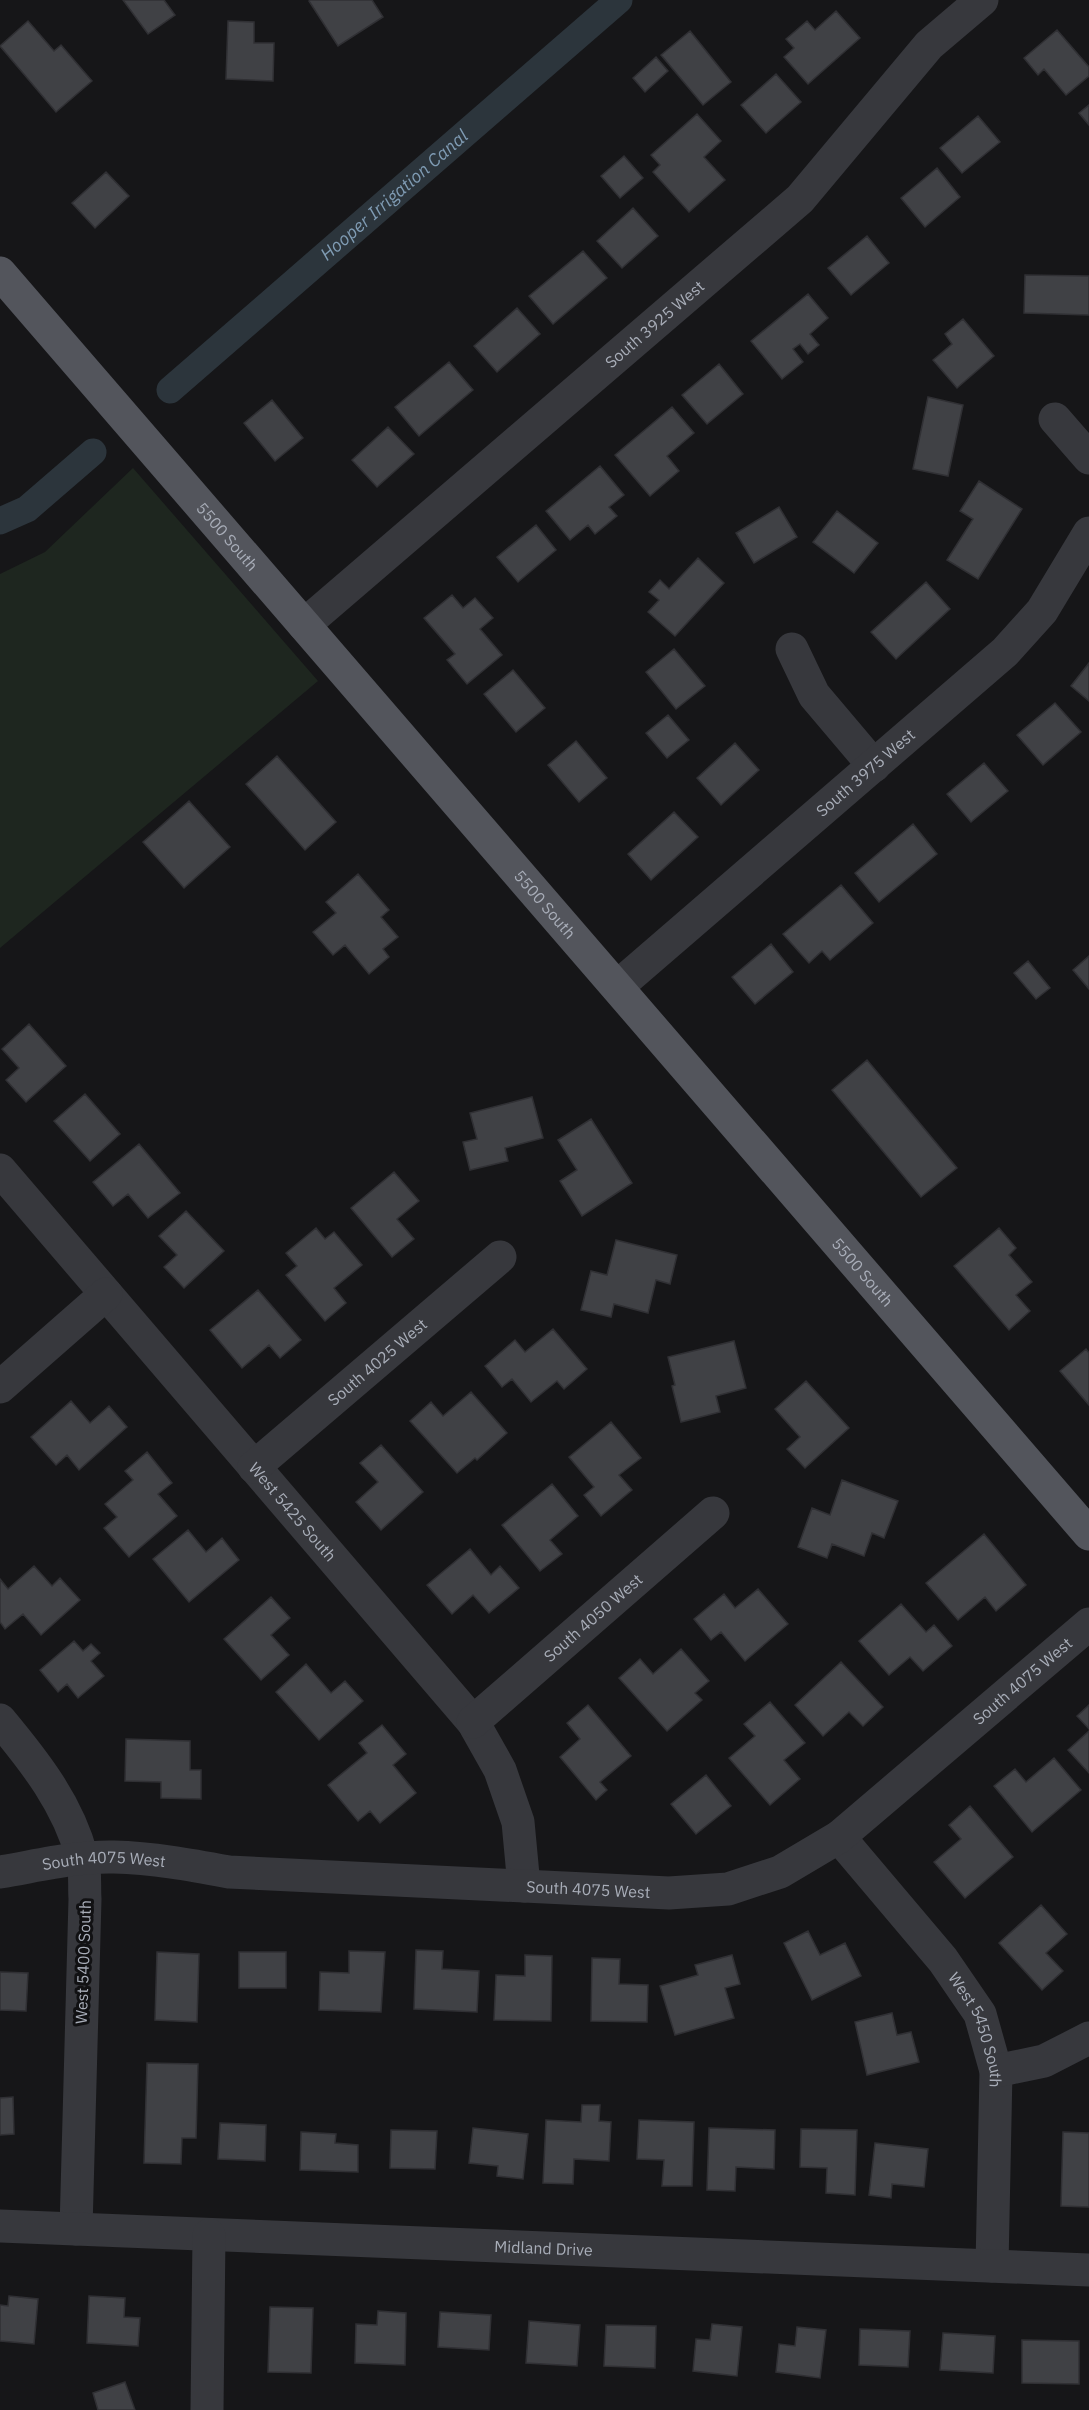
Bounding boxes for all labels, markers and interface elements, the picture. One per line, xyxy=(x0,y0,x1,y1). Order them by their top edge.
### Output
water label: Hooper Irrigation Canal xyxy=(315,124,473,265)
street label: South 3925 West xyxy=(601,276,708,372)
street label: 5500 South xyxy=(192,498,263,575)
street label: South 3975 West xyxy=(812,724,919,821)
street label: 5500 South xyxy=(510,866,580,943)
street label: 5500 South xyxy=(828,1234,898,1310)
street label: South 4025 West xyxy=(323,1314,431,1410)
street label: West 5425 South xyxy=(245,1458,341,1565)
street label: South 4050 West xyxy=(540,1569,646,1666)
street label: South 4075 West xyxy=(969,1633,1076,1729)
street label: South 4075 West xyxy=(40,1847,167,1874)
street label: South 4075 West xyxy=(526,1876,651,1902)
street label: West 5400 South xyxy=(71,1900,95,2024)
street label: West 5450 South xyxy=(944,1968,1006,2088)
street label: Midland Drive xyxy=(494,2236,593,2260)

